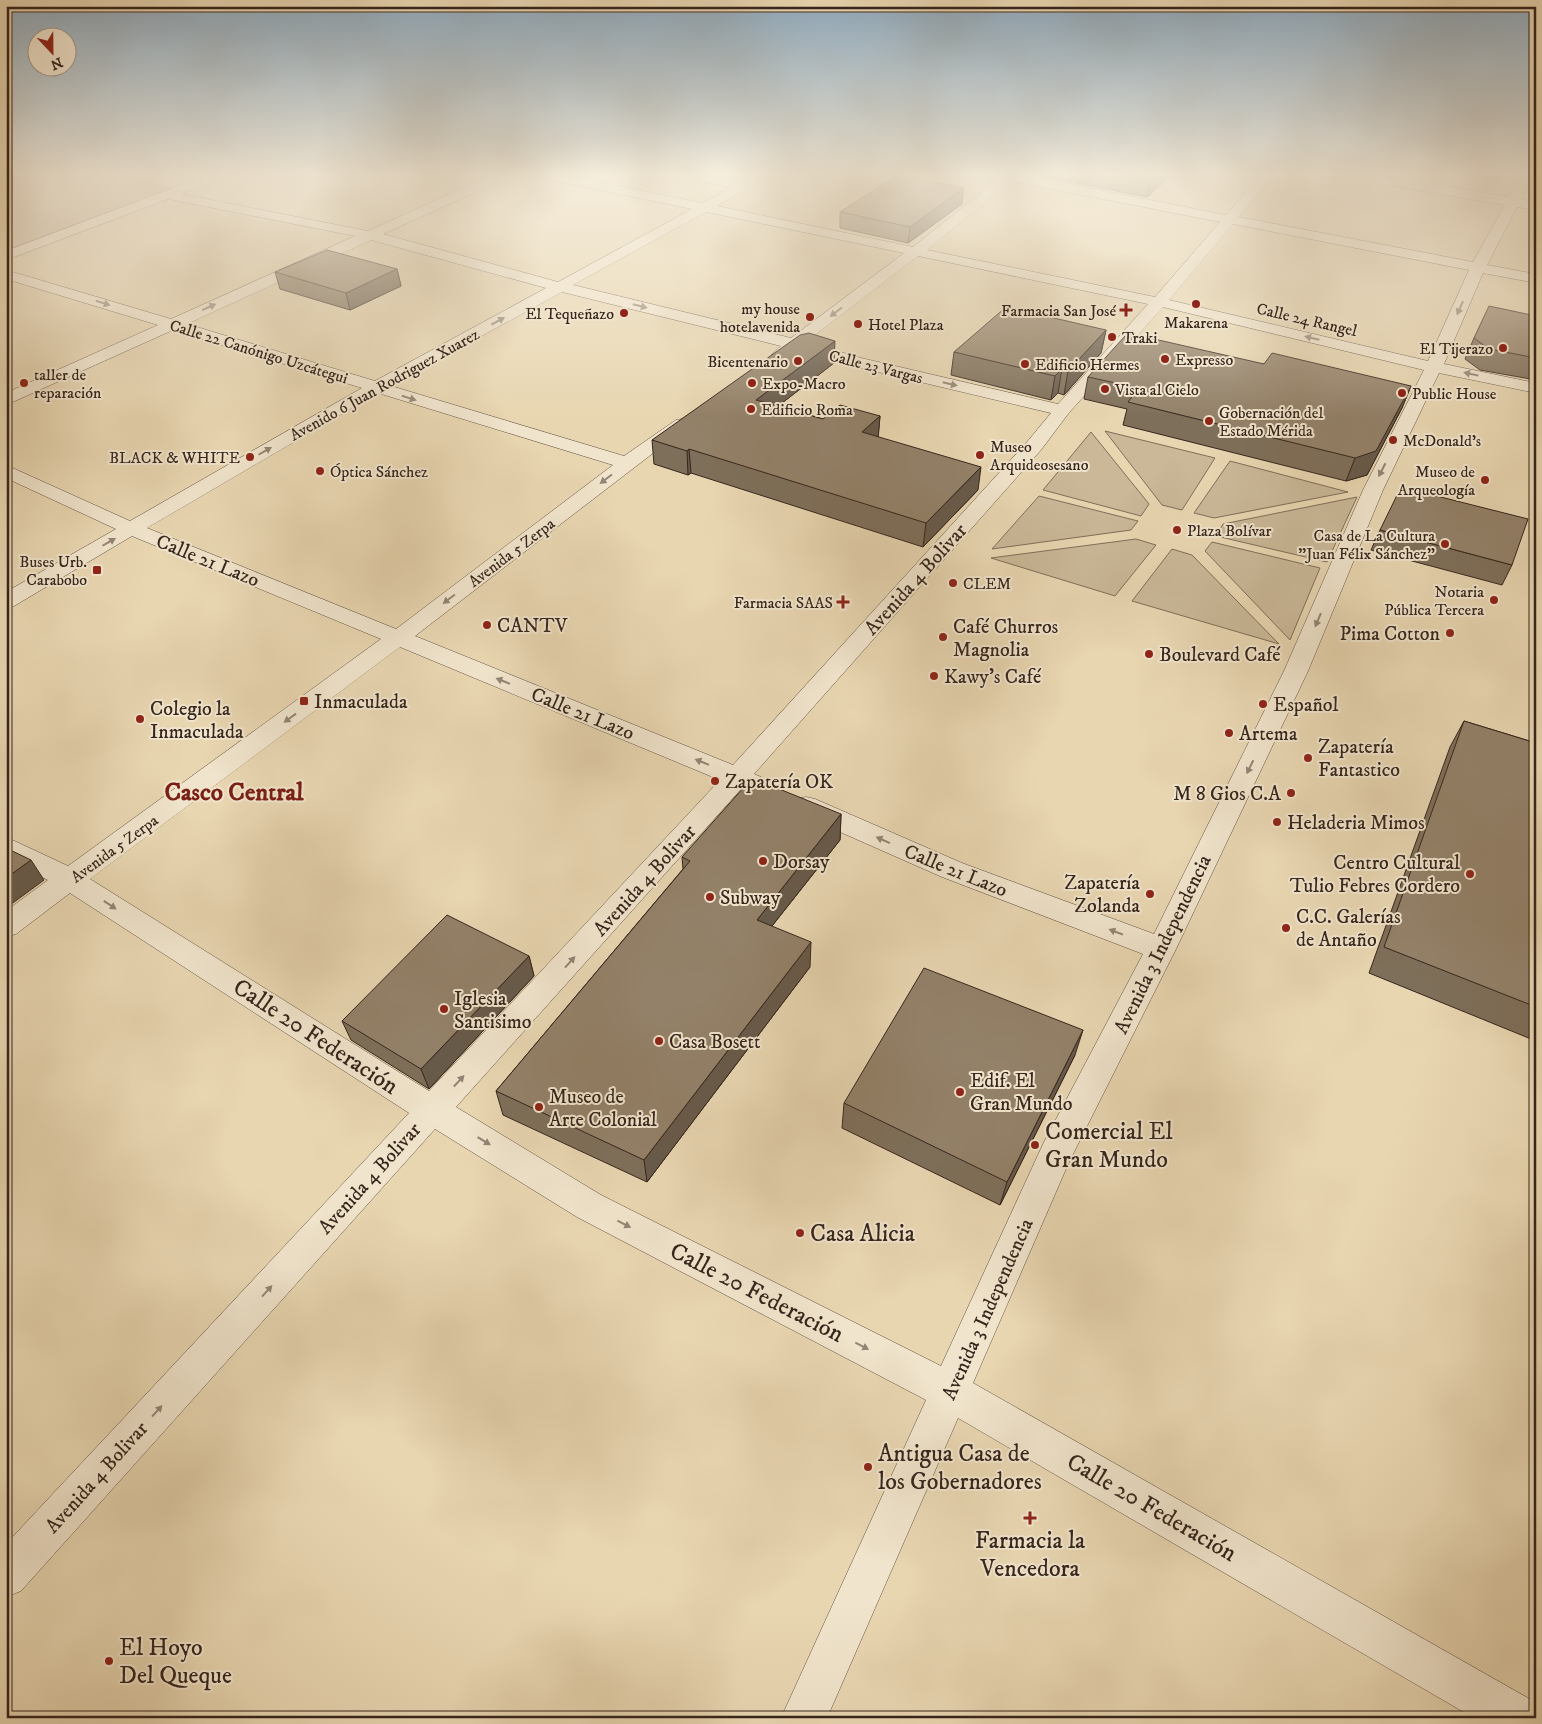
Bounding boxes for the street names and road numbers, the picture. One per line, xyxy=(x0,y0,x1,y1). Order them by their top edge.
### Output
street label: Calle 24 Rangel xyxy=(1255,299,1359,341)
street label: Calle 22 Canónigo Uzcátegui xyxy=(167,315,350,389)
street label: Avenido 6 Juan Rodriguez Xuarez xyxy=(286,324,483,445)
street label: Calle 23 Vargas xyxy=(827,346,925,388)
street label: Avenida 5 Zerpa xyxy=(464,514,559,592)
street label: Avenida 4 Bolivar xyxy=(859,519,973,641)
street label: Calle 21 Lazo xyxy=(152,529,263,593)
street label: Calle 21 Lazo xyxy=(527,682,638,746)
street label: Avenida 5 Zerpa xyxy=(67,810,162,887)
street label: Avenida 4 Bolivar xyxy=(588,820,702,942)
street label: Calle 21 Lazo xyxy=(900,839,1011,903)
street label: Avenida 3 Independencia xyxy=(1109,851,1218,1038)
street label: Calle 20 Federación xyxy=(227,972,404,1102)
street label: Avenida 4 Bolivar xyxy=(313,1118,427,1240)
street label: Avenida 3 Independencia xyxy=(937,1215,1040,1404)
street label: Calle 20 Federación xyxy=(665,1236,849,1350)
street label: Avenida 4 Bolivar xyxy=(40,1417,154,1539)
street label: Calle 20 Federación xyxy=(1061,1447,1242,1569)

